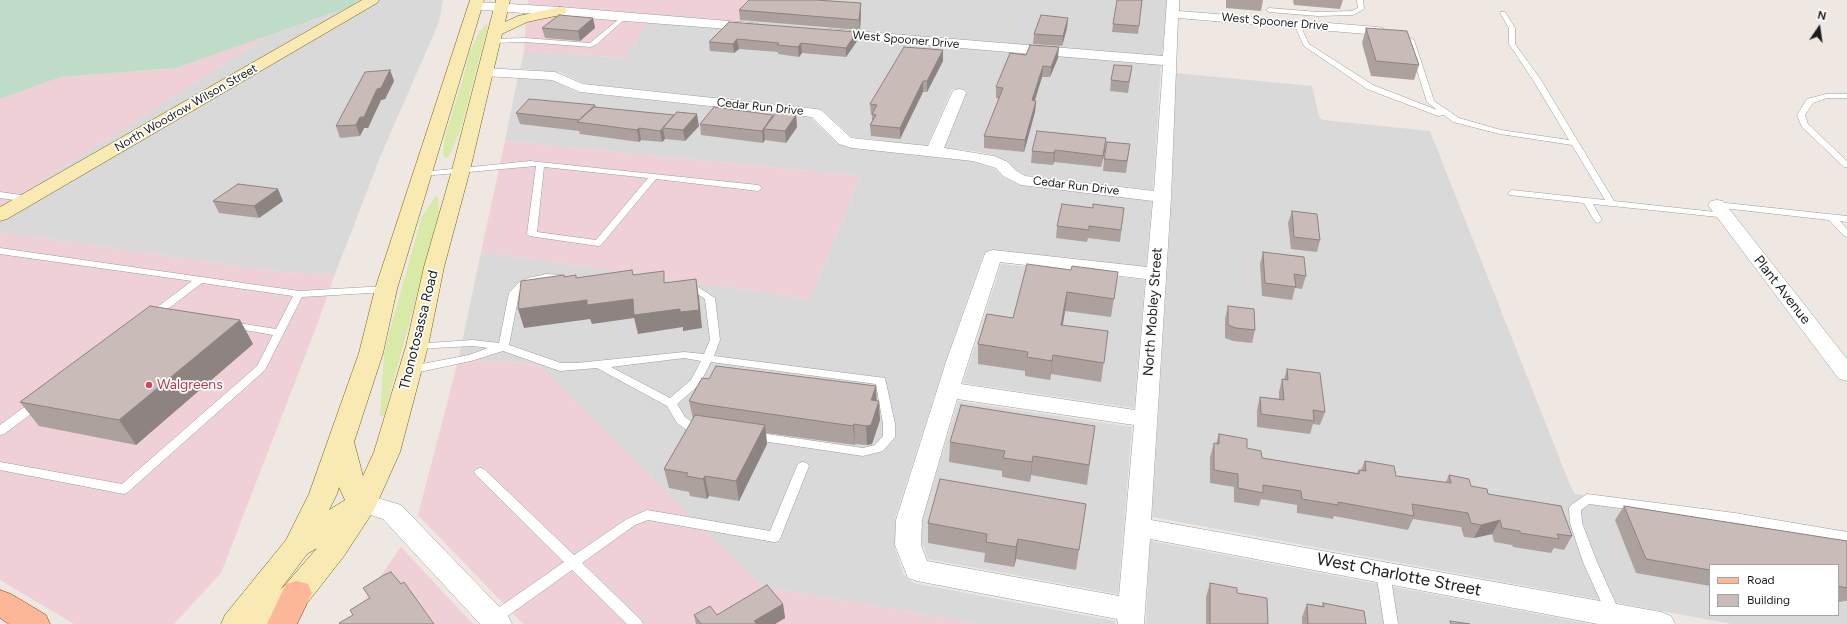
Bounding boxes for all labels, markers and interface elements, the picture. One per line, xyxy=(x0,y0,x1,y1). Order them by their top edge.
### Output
north arrow xyxy=(1799,8,1839,48)
text: N xyxy=(1816,9,1827,23)
street label: West Spooner Drive xyxy=(1221,10,1329,34)
street label: West Spooner Drive xyxy=(852,28,960,52)
street label: North Woodrow Wilson Street xyxy=(112,61,260,155)
street label: Cedar Run Drive xyxy=(716,95,804,119)
street label: Cedar Run Drive xyxy=(1032,174,1120,198)
street label: North Mobley Street xyxy=(1140,247,1166,377)
street label: Plant Avenue xyxy=(1750,252,1814,328)
street label: Thonotosassa Road xyxy=(396,269,442,391)
place label: Walgreens xyxy=(157,377,223,393)
marker: Walgreens xyxy=(144,380,154,390)
street label: West Charlotte Street xyxy=(1315,549,1483,601)
legend xyxy=(1709,564,1839,616)
text: Road xyxy=(1747,573,1775,587)
text: Building xyxy=(1747,593,1790,607)

